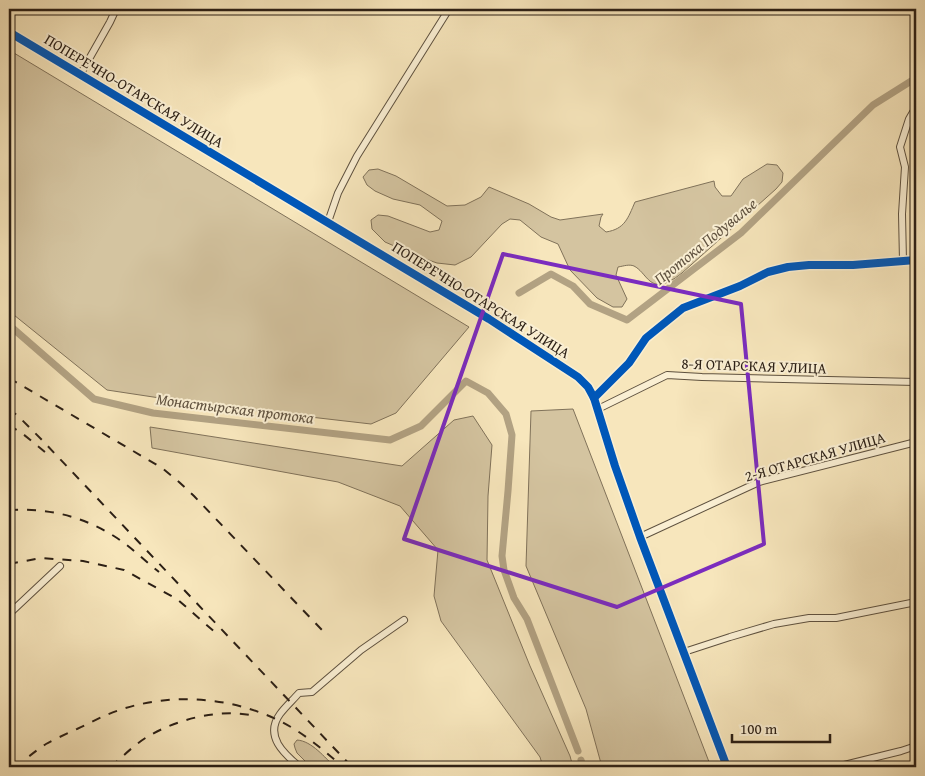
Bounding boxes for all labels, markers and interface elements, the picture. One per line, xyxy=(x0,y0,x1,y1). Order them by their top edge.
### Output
street label: ПОПЕРЕЧНО-ОТАРСКАЯ УЛИЦА xyxy=(41,29,228,153)
water label: Протока Подувалье xyxy=(648,191,762,290)
street label: ПОПЕРЕЧНО-ОТАРСКАЯ УЛИЦА xyxy=(388,236,574,363)
street label: 8-Я ОТАРСКАЯ УЛИЦА xyxy=(681,352,827,379)
water label: Монастырская протока xyxy=(155,386,316,430)
street label: 2-Я ОТАРСКАЯ УЛИЦА xyxy=(742,426,888,487)
scale bar xyxy=(732,711,830,743)
text: 100 m xyxy=(740,718,778,739)

